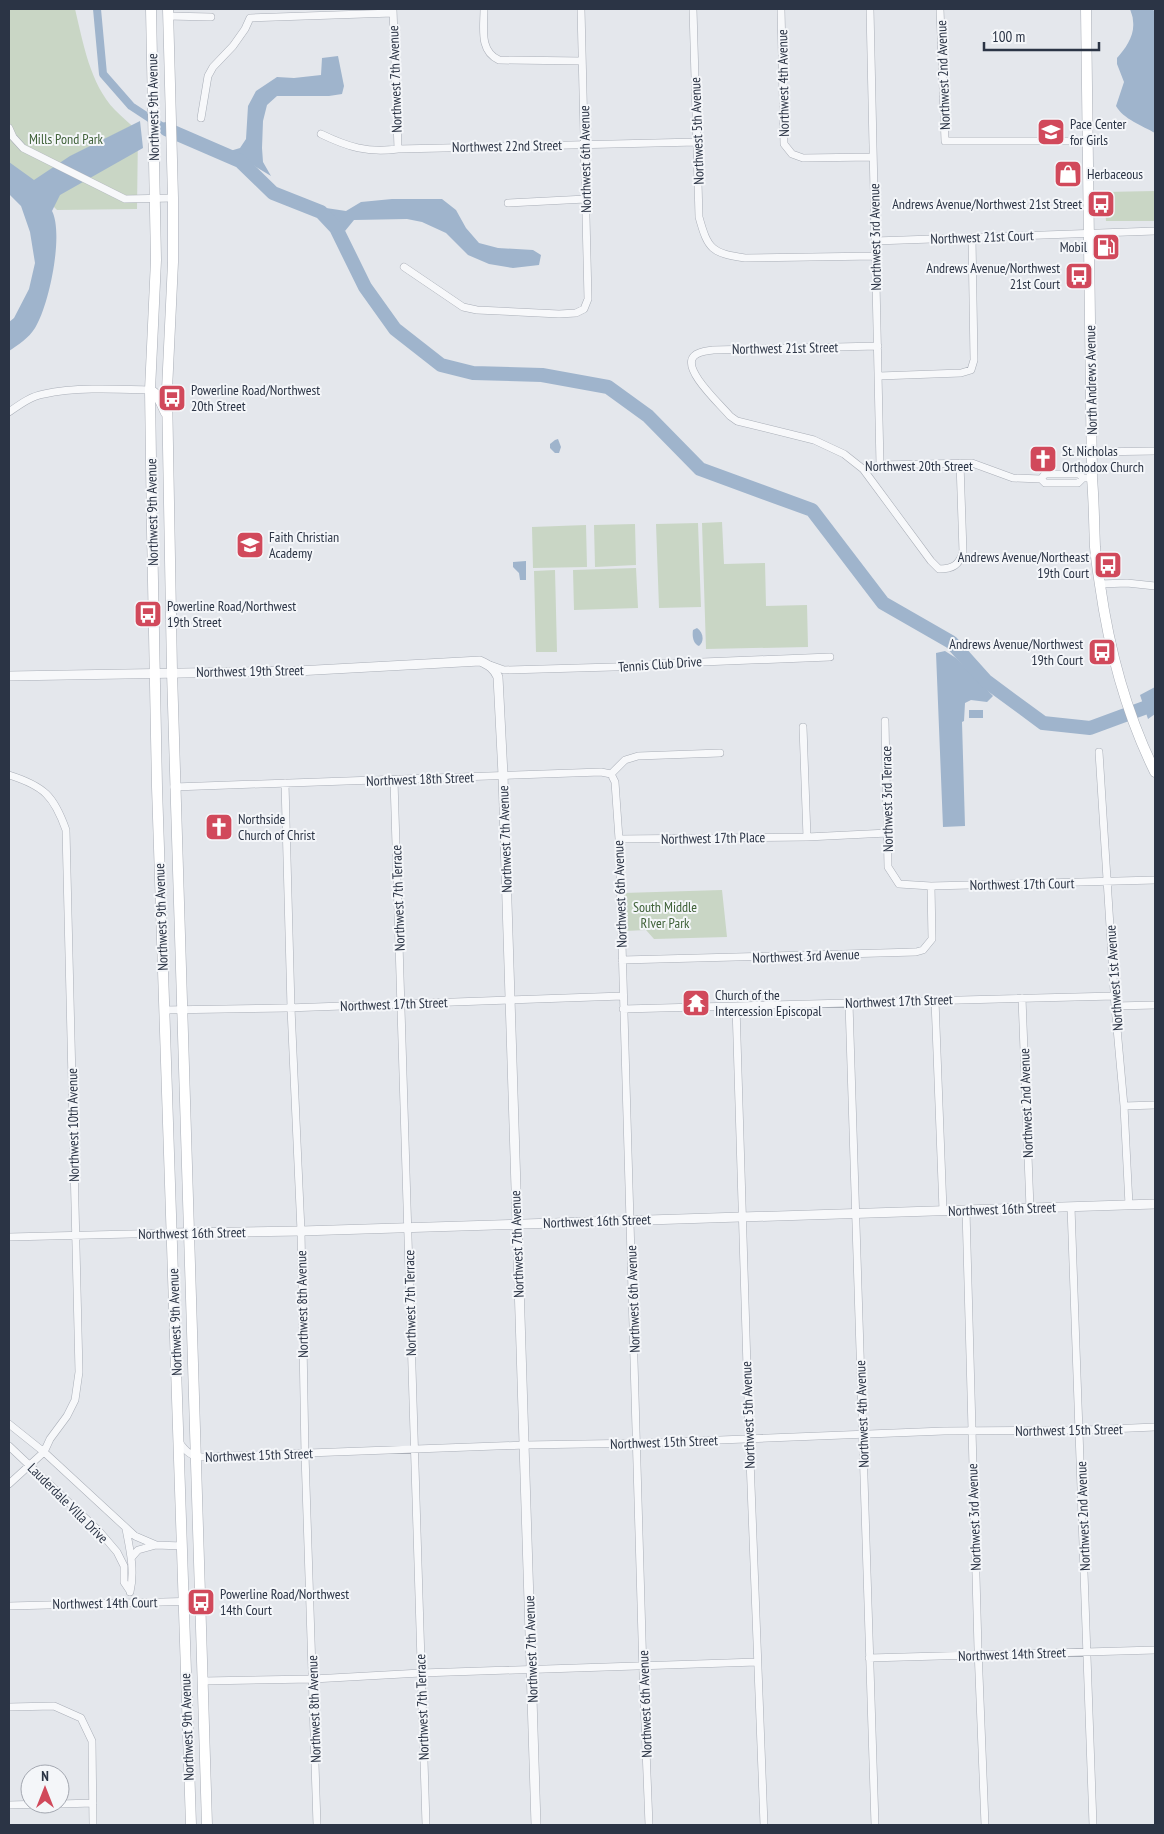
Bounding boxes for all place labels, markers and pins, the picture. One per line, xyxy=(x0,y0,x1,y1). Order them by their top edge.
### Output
place label: Pace Center for Girls xyxy=(1070,115,1126,149)
school or university icon: Pace Center for Girls xyxy=(1036,117,1066,147)
shop icon: Herbaceous xyxy=(1053,159,1083,189)
place label: Herbaceous xyxy=(1087,165,1143,183)
bus stop icon: Andrews Avenue/Northwest 21st Street xyxy=(1086,189,1116,219)
place label: Andrews Avenue/Northwest 21st Street xyxy=(892,195,1082,213)
fuel station icon: Mobil xyxy=(1091,232,1121,262)
place label: Mobil xyxy=(1060,238,1088,256)
place label: Andrews Avenue/Northwest 21st Court xyxy=(926,259,1060,293)
bus stop icon: Andrews Avenue/Northwest 21st Court xyxy=(1064,261,1094,291)
place label: Powerline Road/Northwest 20th Street xyxy=(191,381,320,415)
bus stop icon: Powerline Road/Northwest 20th Street xyxy=(157,383,187,413)
place label: St. Nicholas Orthodox Church xyxy=(1062,442,1144,476)
church icon: St. Nicholas Orthodox Church xyxy=(1028,444,1058,474)
place label: Faith Christian Academy xyxy=(269,528,339,562)
school or university icon: Faith Christian Academy xyxy=(235,530,265,560)
place label: Andrews Avenue/Northeast 19th Court xyxy=(958,548,1089,582)
bus stop icon: Andrews Avenue/Northeast 19th Court xyxy=(1093,550,1123,580)
place label: Powerline Road/Northwest 19th Street xyxy=(167,597,296,631)
bus stop icon: Powerline Road/Northwest 19th Street xyxy=(133,599,163,629)
place label: Andrews Avenue/Northwest 19th Court xyxy=(949,635,1083,669)
bus stop icon: Andrews Avenue/Northwest 19th Court xyxy=(1087,637,1117,667)
place label: Northside Church of Christ xyxy=(238,810,315,844)
church icon: Northside Church of Christ xyxy=(204,812,234,842)
place label: Church of the Intercession Episcopal xyxy=(715,986,822,1020)
temple icon: Church of the Intercession Episcopal xyxy=(681,988,711,1018)
place label: Powerline Road/Northwest 14th Court xyxy=(220,1585,349,1619)
bus stop icon: Powerline Road/Northwest 14th Court xyxy=(186,1587,216,1617)

